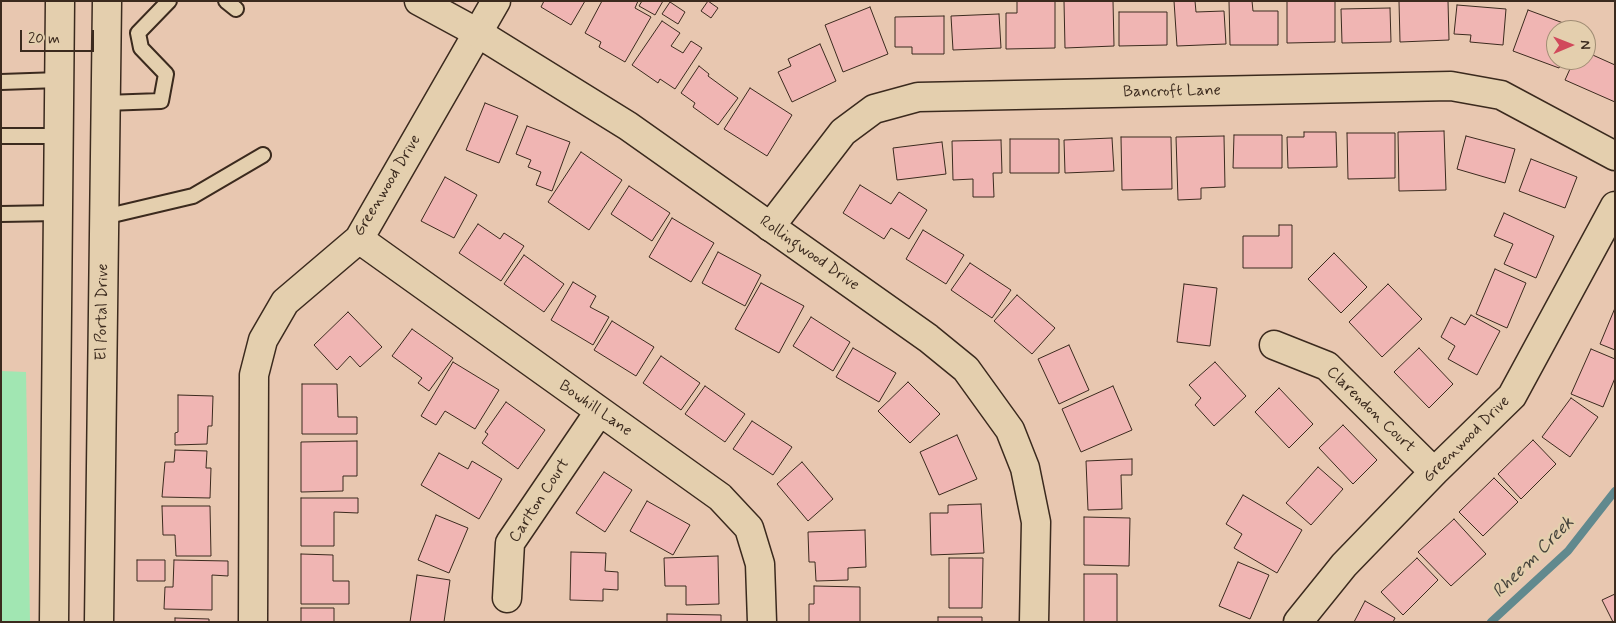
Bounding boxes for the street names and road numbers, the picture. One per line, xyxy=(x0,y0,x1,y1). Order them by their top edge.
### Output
street label: Bancroft Lane xyxy=(1123,82,1221,102)
street label: Greenwood Drive xyxy=(350,132,426,240)
street label: Rollingwood Drive xyxy=(755,212,863,296)
street label: El Portal Drive xyxy=(93,263,113,361)
street label: Clarendon Court xyxy=(1322,363,1418,457)
street label: Bowhill Lane xyxy=(555,377,635,441)
street label: Greenwood Drive xyxy=(1420,393,1514,487)
street label: Carlton Court xyxy=(506,455,574,547)

